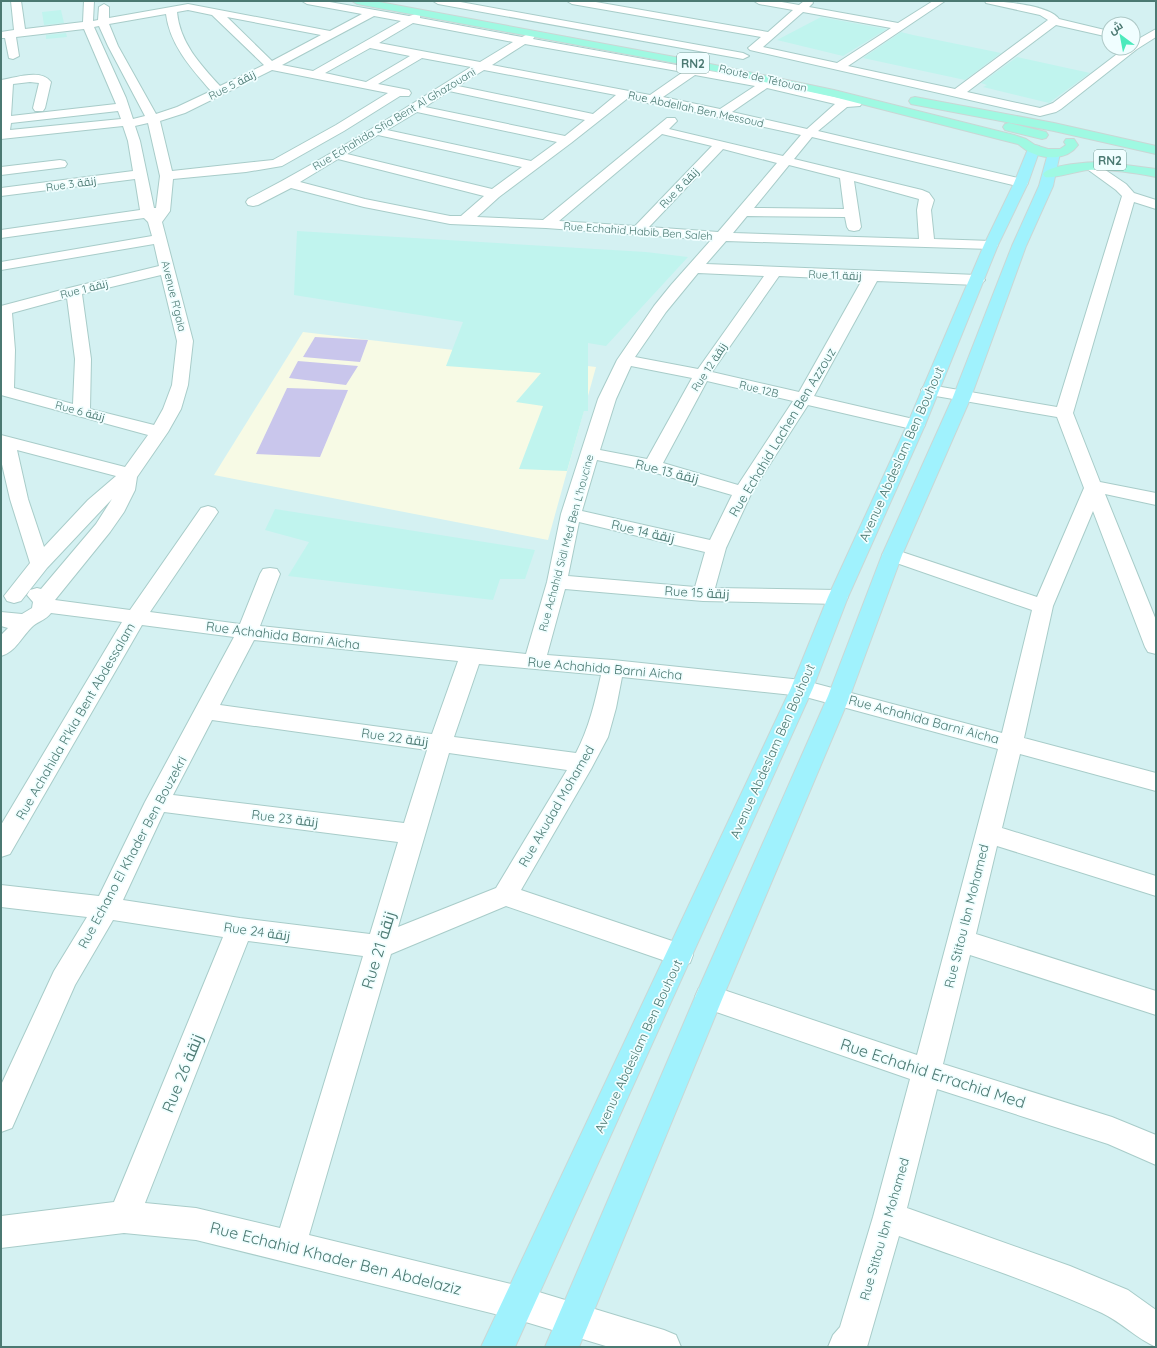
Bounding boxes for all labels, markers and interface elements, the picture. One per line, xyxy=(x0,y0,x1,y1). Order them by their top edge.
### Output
north arrow xyxy=(1101,16,1141,56)
text: ش xyxy=(1106,18,1125,37)
road number: RN2 xyxy=(677,53,709,73)
street label: Route de Tétouan xyxy=(718,61,808,95)
street label: Rue Echahida Sfia Bent Al Ghazouani xyxy=(310,65,478,173)
street label: Rue 5 زنقة xyxy=(206,67,258,103)
street label: Rue Abdellah Ben Messoud xyxy=(627,88,765,130)
road number: RN2 xyxy=(1094,150,1126,170)
street label: Rue 8 زنقة xyxy=(656,165,702,211)
street label: Rue 3 زنقة xyxy=(45,174,97,194)
street label: Rue Echahid Habib Ben Saleh xyxy=(563,219,713,243)
street label: Avenue R'gaia xyxy=(158,259,190,333)
street label: Rue 11 زنقة xyxy=(808,267,862,283)
street label: Rue 1 زنقة xyxy=(59,276,110,302)
street label: Rue 12 زنقة xyxy=(688,340,730,394)
street label: Rue Echahid Lachen Ben Azzouz xyxy=(725,345,839,519)
street label: Avenue Abdeslam Ben Bouhout xyxy=(855,364,947,544)
street label: Rue 12B xyxy=(738,377,780,401)
street label: Rue 6 زنقة xyxy=(54,398,106,424)
street label: Rue Achahid Sidi Med Ben L'houcine xyxy=(536,453,596,633)
street label: Rue 13 زنقة xyxy=(634,455,700,487)
street label: Rue 14 زنقة xyxy=(610,516,676,546)
street label: Rue 15 زنقة xyxy=(664,582,730,602)
street label: Rue Achahida Barni Aicha xyxy=(205,618,361,652)
street label: Rue Achahida R'kia Bent Abdessalam xyxy=(12,620,138,822)
street label: Rue Achahida Barni Aicha xyxy=(527,653,683,683)
street label: Avenue Abdeslam Ben Bouhout xyxy=(726,661,818,841)
street label: Rue Achahida Barni Aicha xyxy=(847,691,1001,747)
street label: Rue 22 زنقة xyxy=(360,724,430,750)
street label: Rue Akudad Mohamed xyxy=(515,742,597,870)
street label: Rue Echano El Khader Ben Bouzekri xyxy=(74,753,190,951)
street label: Rue 23 زنقة xyxy=(251,806,319,830)
street label: Rue Stitou Ibn Mohamed xyxy=(940,842,992,990)
street label: Rue 21 زنقة xyxy=(357,909,399,991)
street label: Rue 24 زنقة xyxy=(223,918,291,944)
street label: Avenue Abdeslam Ben Bouhout xyxy=(591,957,685,1135)
street label: Rue 26 زنقة xyxy=(157,1031,207,1115)
street label: Rue Echahid Errachid Med xyxy=(838,1034,1028,1112)
street label: Rue Stitou Ibn Mohamed xyxy=(856,1156,912,1302)
street label: Rue Echahid Khader Ben Abdelaziz xyxy=(208,1217,464,1299)

